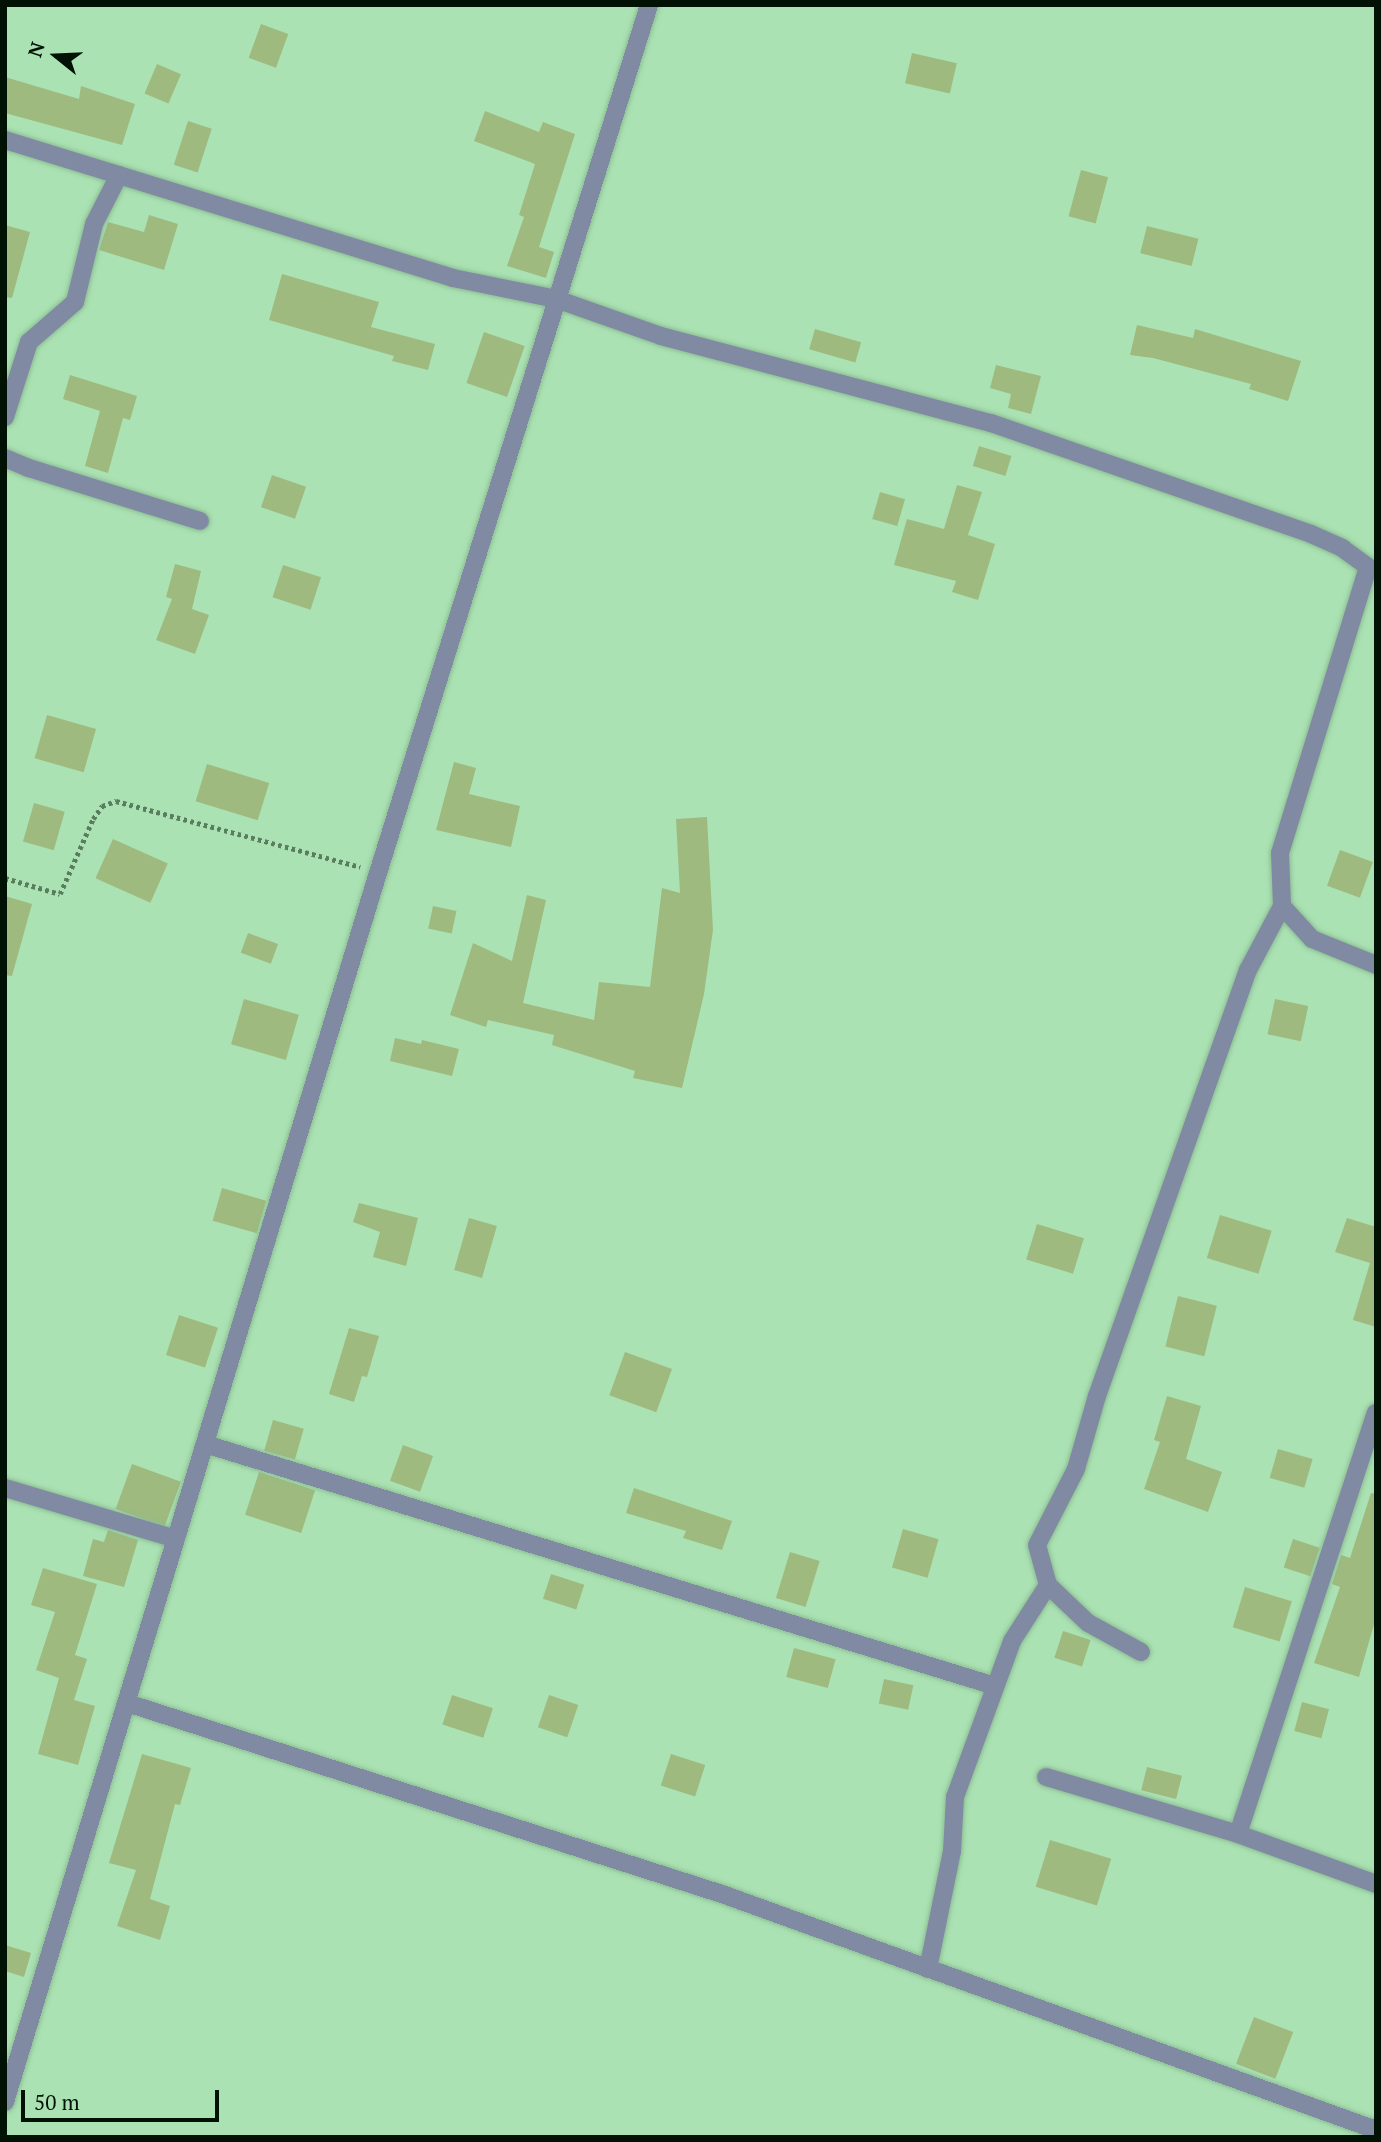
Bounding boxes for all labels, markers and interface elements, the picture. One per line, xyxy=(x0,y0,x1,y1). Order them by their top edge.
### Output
north arrow xyxy=(21,21,91,91)
text: N xyxy=(21,39,50,60)
scale bar xyxy=(24,2076,222,2120)
text: 50 m xyxy=(34,2088,80,2116)

